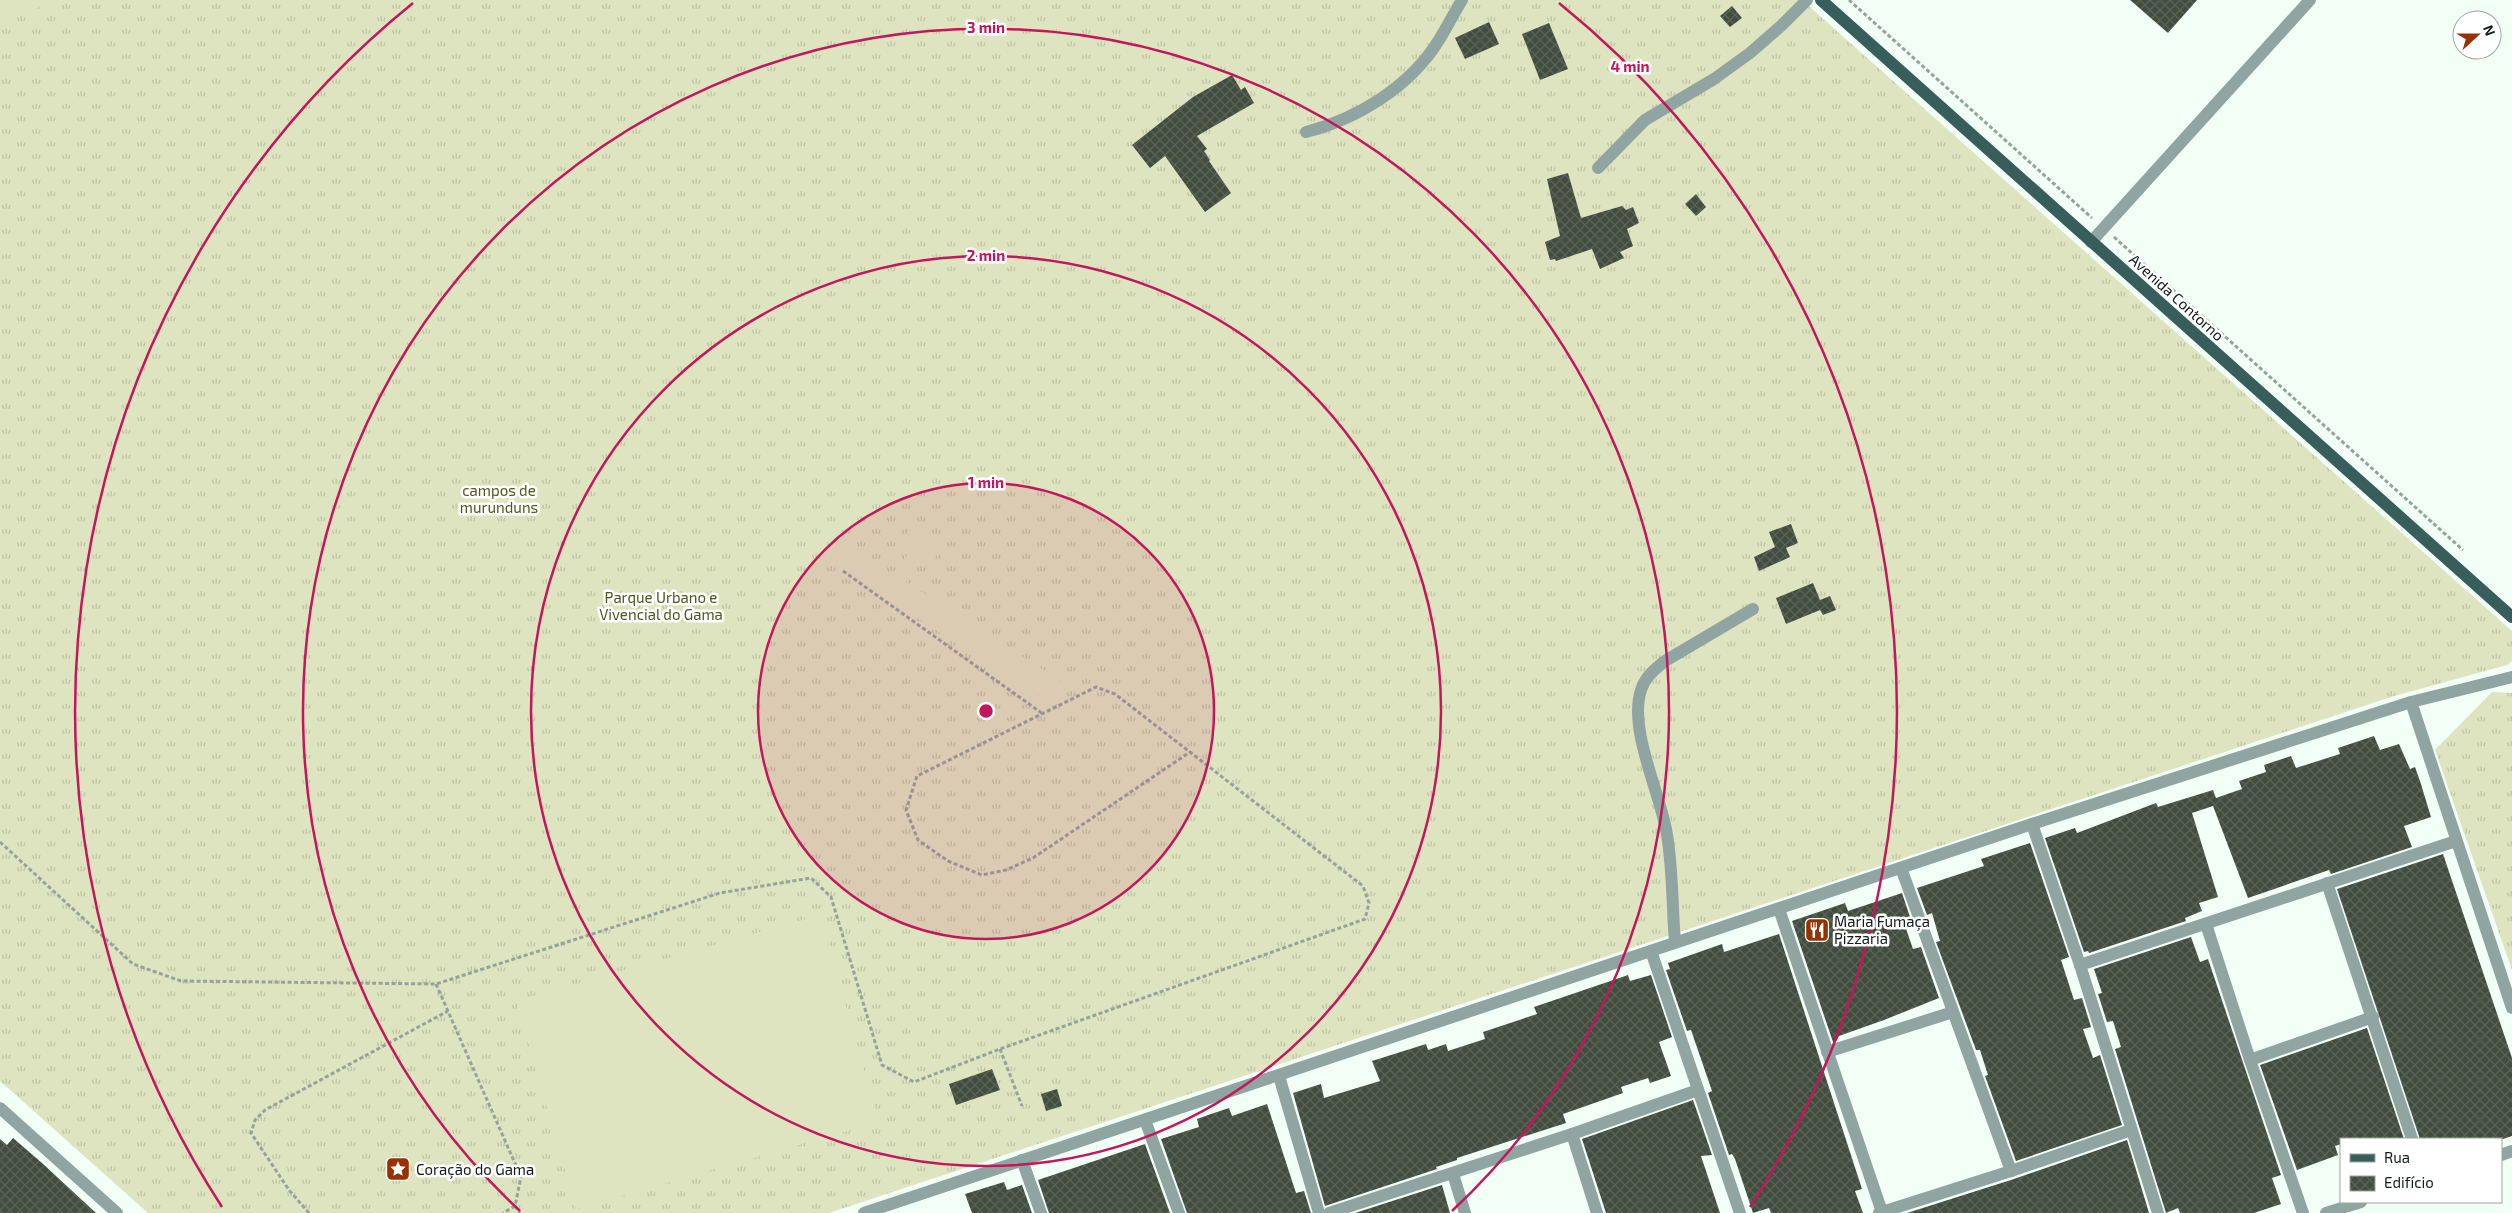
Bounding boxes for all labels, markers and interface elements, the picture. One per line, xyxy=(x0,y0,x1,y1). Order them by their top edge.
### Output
north arrow xyxy=(2452,10,2502,60)
text: 3 min xyxy=(967,18,1005,36)
text: N xyxy=(2480,22,2499,38)
text: 4 min xyxy=(1610,57,1650,75)
text: 2 min xyxy=(967,246,1005,264)
street label: Avenida Contorno xyxy=(2126,250,2228,344)
text: 1 min xyxy=(968,473,1004,491)
park label: campos de murunduns xyxy=(460,481,538,516)
park label: Parque Urbano e Vivencial do Gama xyxy=(599,588,723,623)
centre of rings xyxy=(977,702,995,720)
place label: Maria Fumaça Pizzaria xyxy=(1834,912,1930,947)
restaurant icon: Maria Fumaça Pizzaria xyxy=(1804,917,1830,943)
legend xyxy=(2340,1138,2502,1203)
text: Rua xyxy=(2384,1148,2410,1166)
place icon: Coração do Gama xyxy=(385,1156,411,1182)
place label: Coração do Gama xyxy=(416,1160,534,1179)
text: Edifício xyxy=(2384,1173,2434,1191)

